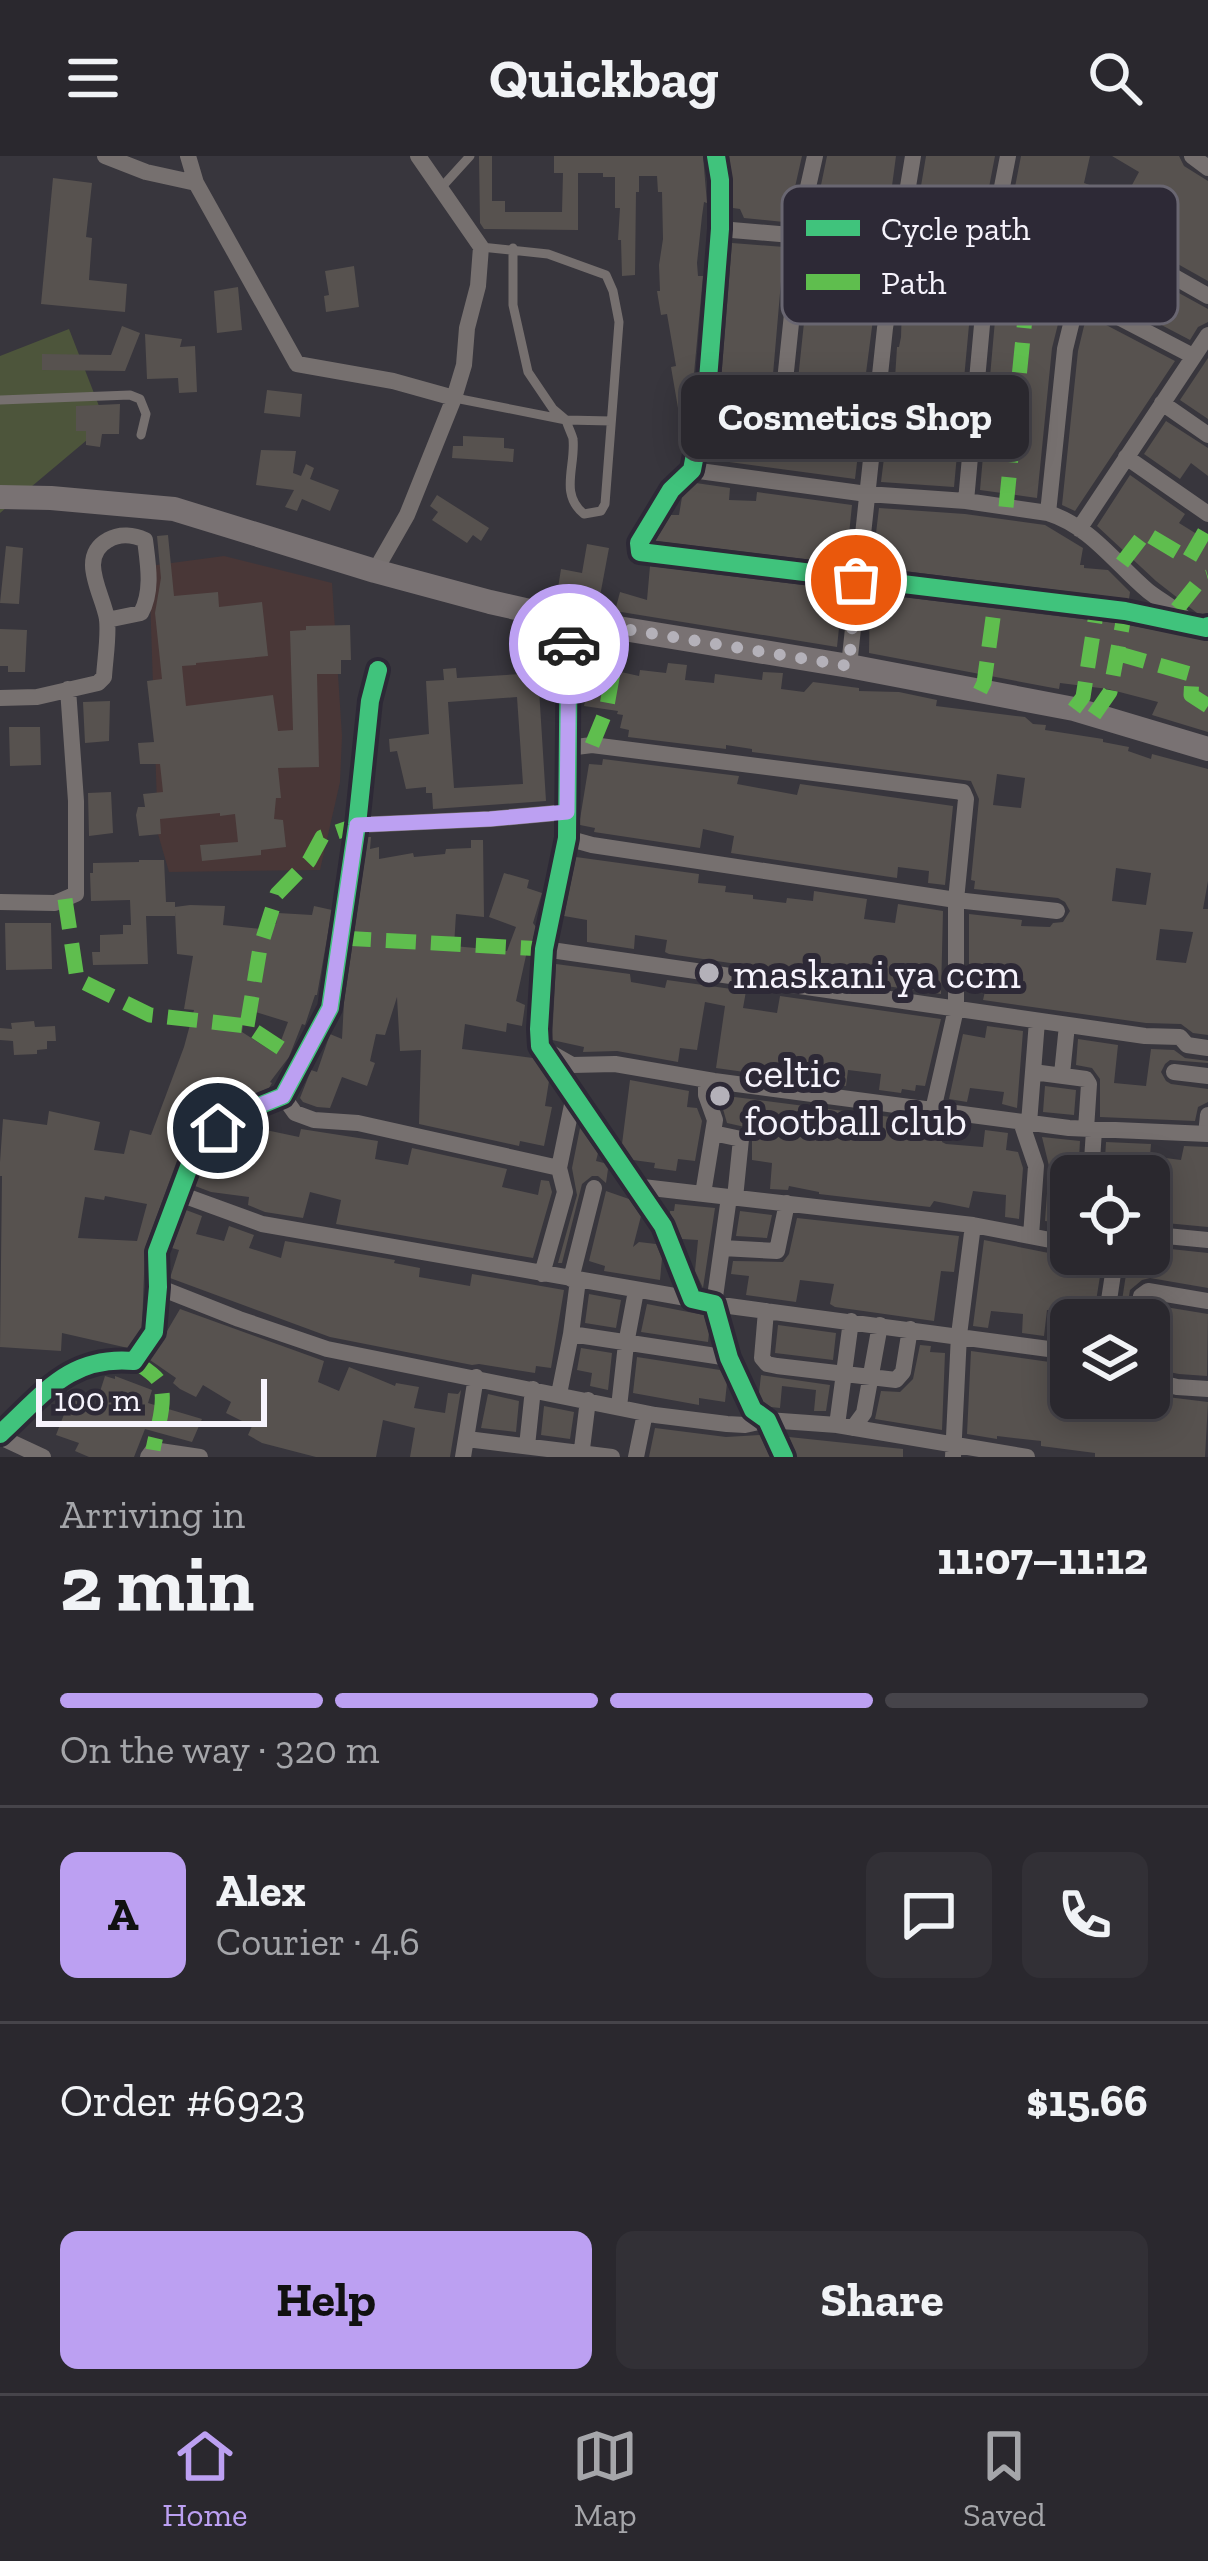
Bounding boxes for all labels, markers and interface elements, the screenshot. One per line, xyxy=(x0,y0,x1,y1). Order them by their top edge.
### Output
icon: menu xyxy=(60,45,126,111)
icon: search xyxy=(1082,45,1148,111)
text: Quickbag xyxy=(489,46,719,111)
legend xyxy=(782,186,1178,324)
text: Cycle path xyxy=(881,209,1031,248)
text: Path xyxy=(881,263,947,302)
callout: Cosmetics Shop xyxy=(682,376,1030,460)
text: Cosmetics Shop xyxy=(718,393,992,440)
pin xyxy=(805,529,907,631)
icon: bag xyxy=(823,547,889,613)
courier xyxy=(509,584,629,704)
icon: car xyxy=(536,611,602,677)
place label: maskani ya ccm xyxy=(733,948,1021,999)
marker: maskani ya ccm xyxy=(696,960,722,986)
place label: celtic football club xyxy=(744,1047,967,1146)
pin xyxy=(167,1077,269,1179)
marker: celtic football club xyxy=(707,1083,733,1109)
icon: home xyxy=(185,1095,251,1161)
map controls xyxy=(1050,1155,1170,1419)
button: locate xyxy=(1050,1155,1170,1275)
button: layers xyxy=(1050,1299,1170,1419)
scale bar xyxy=(36,1373,267,1426)
text: 100 m xyxy=(54,1380,141,1419)
text: Arriving in xyxy=(60,1491,245,1538)
text: 11:07–11:12 xyxy=(937,1532,1148,1586)
text: 2 min xyxy=(60,1536,254,1630)
text: On the way · 320 m xyxy=(60,1726,380,1773)
button: chat xyxy=(866,1852,992,1978)
button: phone xyxy=(1022,1852,1148,1978)
text: Alex xyxy=(216,1864,306,1918)
text: A xyxy=(108,1888,138,1942)
text: Courier · 4.6 xyxy=(216,1918,420,1965)
text: Order #6923 xyxy=(60,2074,306,2128)
text: $15.66 xyxy=(1026,2074,1148,2128)
button: Help xyxy=(60,2231,592,2369)
button: Share xyxy=(616,2231,1148,2369)
tab: Home xyxy=(162,2423,247,2534)
tab: Map xyxy=(572,2423,638,2534)
tab: Saved xyxy=(963,2423,1046,2534)

